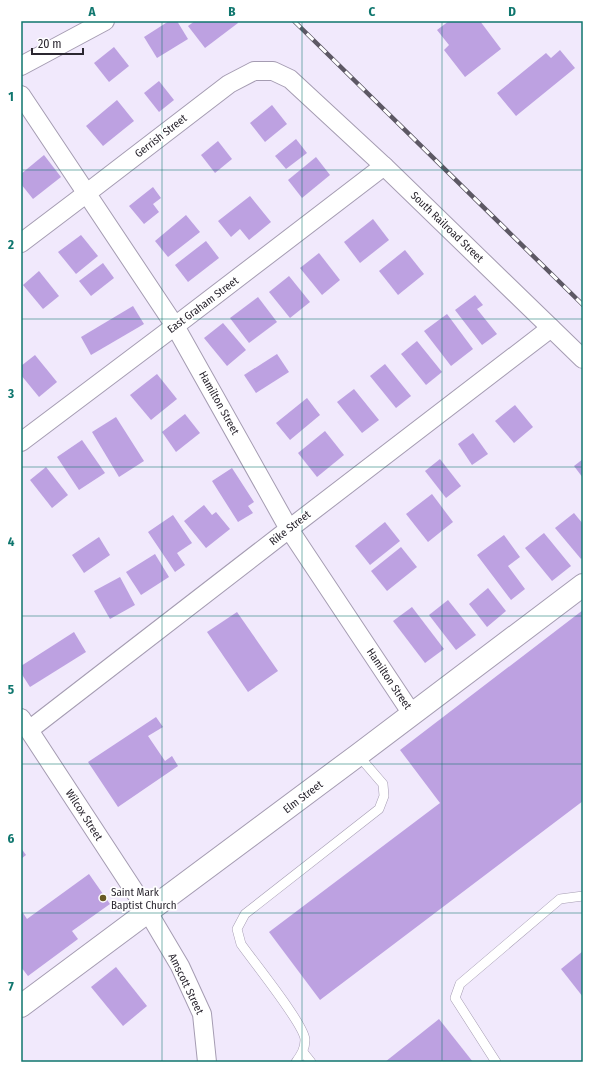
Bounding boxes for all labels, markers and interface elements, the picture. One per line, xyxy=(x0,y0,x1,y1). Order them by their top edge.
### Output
text: A xyxy=(87,4,96,19)
text: B xyxy=(228,4,236,19)
text: C xyxy=(369,4,376,19)
text: D xyxy=(508,4,516,19)
scale bar xyxy=(32,30,83,56)
text: 20 m xyxy=(38,37,62,51)
text: 1 xyxy=(8,89,14,104)
street label: Gerrish Street xyxy=(132,111,190,160)
street label: South Railroad Street xyxy=(408,189,486,265)
text: 2 xyxy=(7,237,14,252)
street label: East Graham Street xyxy=(165,274,241,336)
street label: Hamilton Street xyxy=(196,369,242,437)
text: 3 xyxy=(7,386,14,401)
street label: Rike Street xyxy=(267,508,314,548)
text: 4 xyxy=(8,534,15,549)
street label: Hamilton Street xyxy=(364,646,414,712)
text: 5 xyxy=(8,682,14,697)
street label: Elm Street xyxy=(281,778,326,816)
street label: Wilcox Street xyxy=(63,787,106,843)
text: 6 xyxy=(8,831,15,846)
place label: Saint Mark Baptist Church xyxy=(111,886,177,912)
marker: Saint Mark Baptist Church xyxy=(98,893,108,903)
street label: Amscott Street xyxy=(166,951,206,1017)
text: 7 xyxy=(8,979,14,994)

